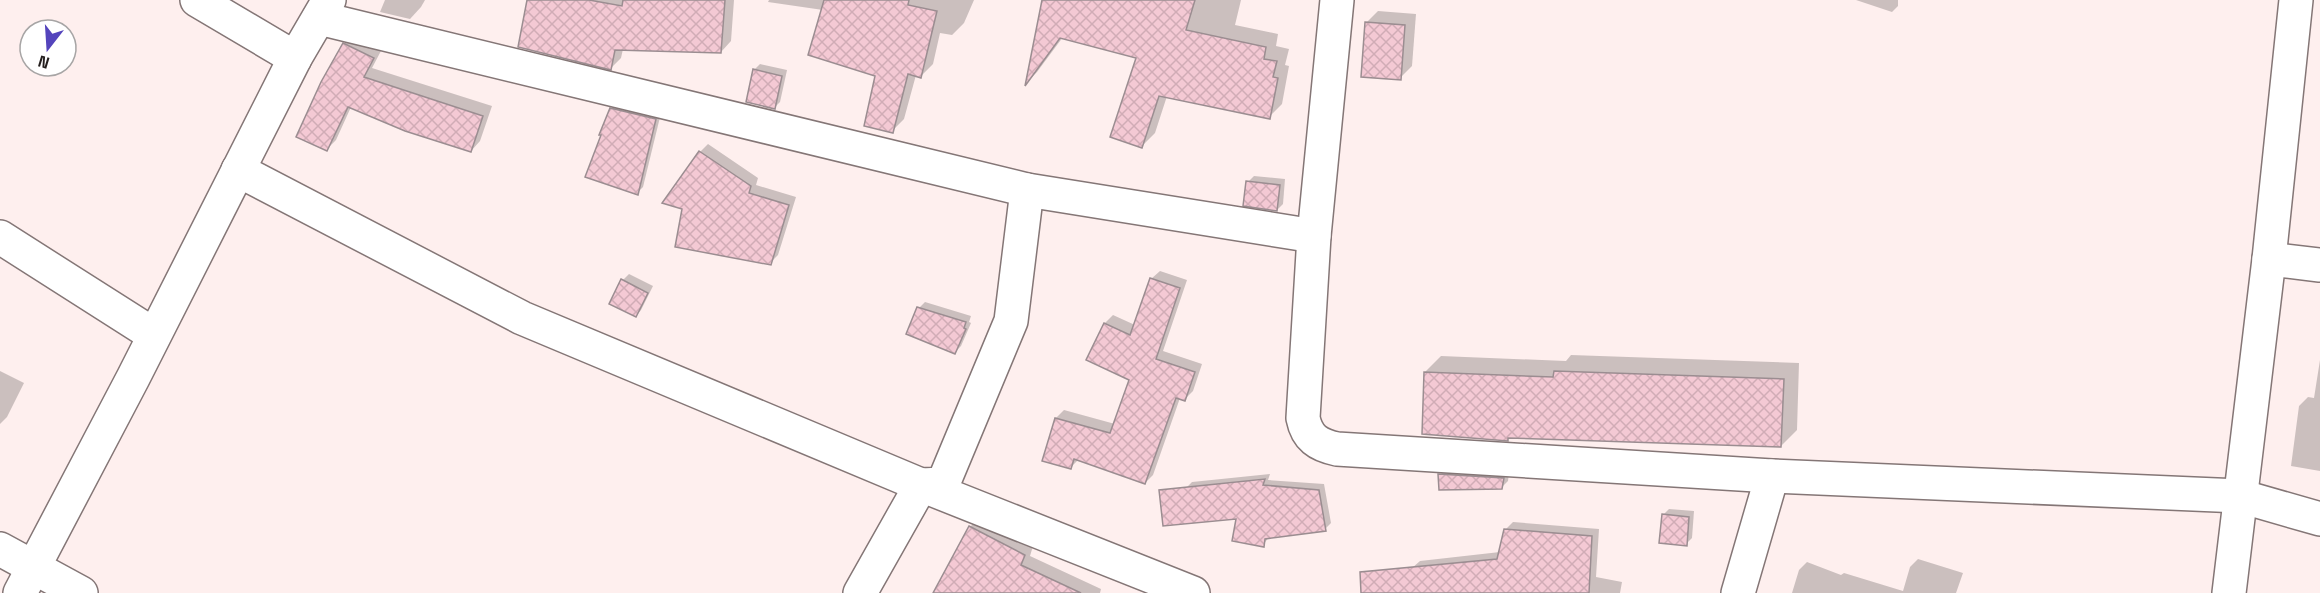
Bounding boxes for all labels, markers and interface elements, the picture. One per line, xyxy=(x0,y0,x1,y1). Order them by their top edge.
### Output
north arrow xyxy=(18,18,78,78)
text: N xyxy=(36,50,52,73)

